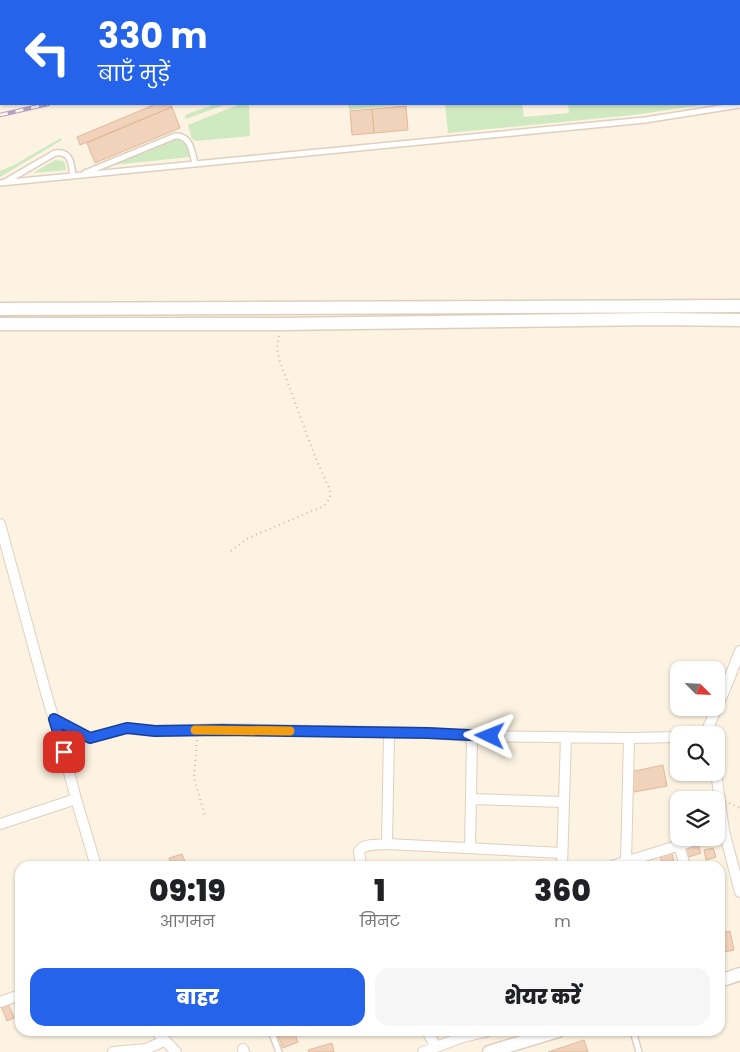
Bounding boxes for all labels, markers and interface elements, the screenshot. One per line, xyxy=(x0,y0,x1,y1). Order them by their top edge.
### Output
text: 330 m xyxy=(98,11,208,60)
icon: left xyxy=(15,20,80,85)
text: बाएँ मुड़ें xyxy=(98,58,170,89)
north arrow xyxy=(670,661,725,716)
map controls xyxy=(670,661,725,846)
position arrow xyxy=(463,709,515,761)
button: search xyxy=(670,726,725,781)
pin xyxy=(43,731,85,773)
icon: arrive xyxy=(50,738,78,766)
button: layers xyxy=(670,791,725,846)
text: 09:19 xyxy=(149,869,226,912)
text: 1 xyxy=(374,869,386,912)
text: 360 xyxy=(534,869,591,912)
text: आगमन xyxy=(160,910,215,933)
text: मिनट xyxy=(360,910,400,933)
text: m xyxy=(554,910,571,933)
button: बाहर xyxy=(30,968,365,1026)
button: शेयर करें xyxy=(375,968,710,1026)

